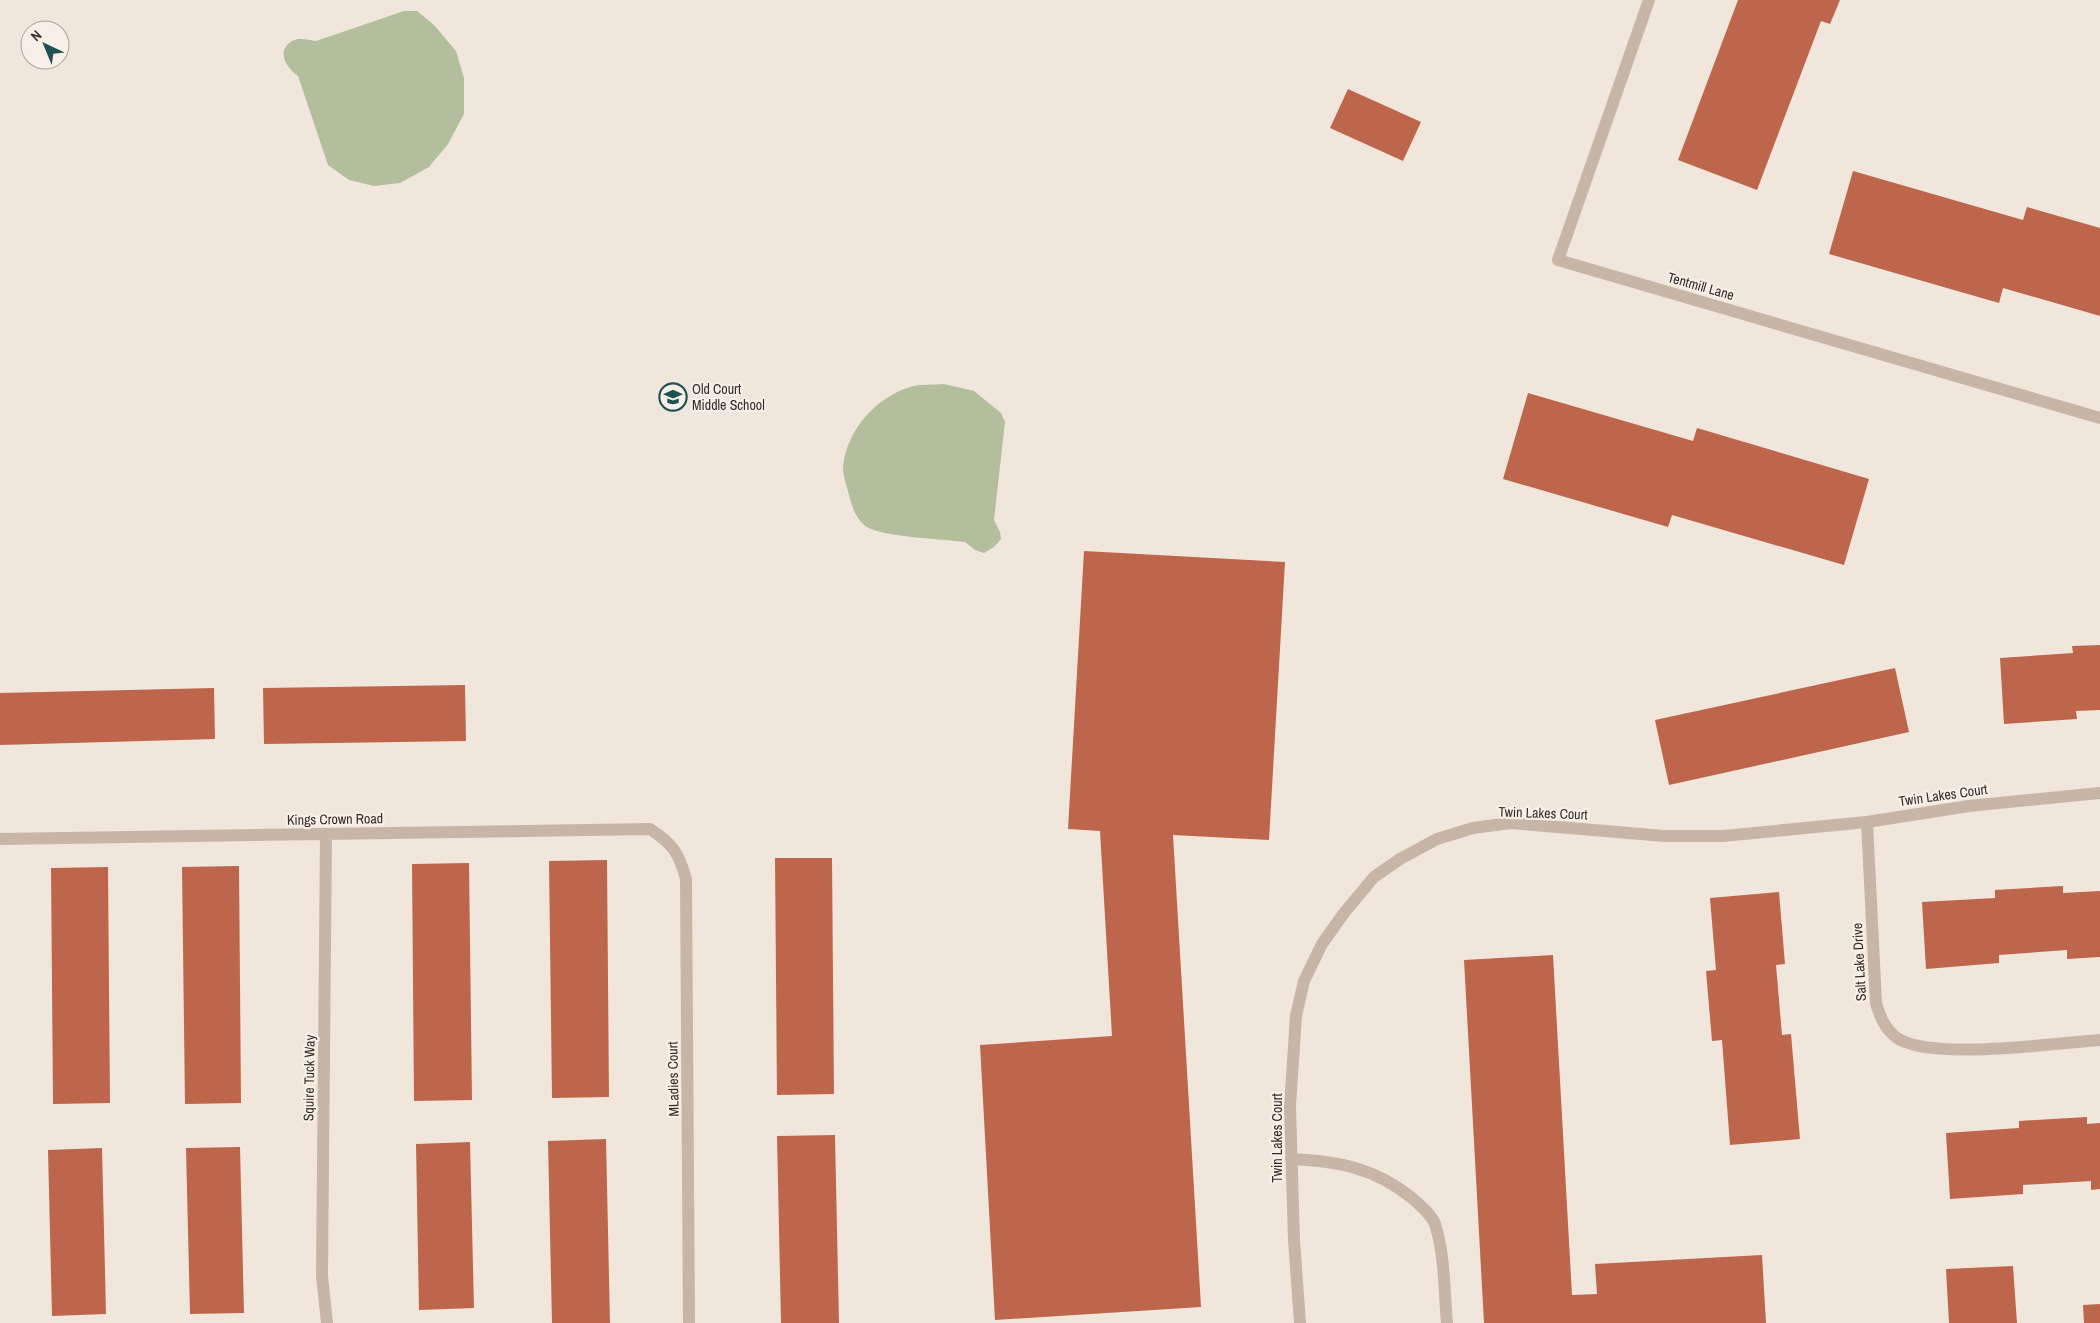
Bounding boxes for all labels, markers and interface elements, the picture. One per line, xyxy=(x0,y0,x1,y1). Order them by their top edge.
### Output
north arrow xyxy=(20,20,70,70)
text: N xyxy=(27,26,45,45)
street label: Tentmill Lane xyxy=(1666,268,1736,304)
place label: Old Court Middle School xyxy=(692,380,765,414)
school or university icon: Old Court Middle School xyxy=(658,382,688,412)
street label: Twin Lakes Court xyxy=(1898,780,1988,810)
street label: Twin Lakes Court xyxy=(1498,802,1588,824)
street label: Kings Crown Road xyxy=(287,809,383,829)
street label: Salt Lake Drive xyxy=(1848,922,1870,1002)
street label: Squire Tuck Way xyxy=(299,1034,319,1121)
street label: MLadies Court xyxy=(663,1041,683,1117)
street label: Twin Lakes Court xyxy=(1268,1093,1286,1183)

